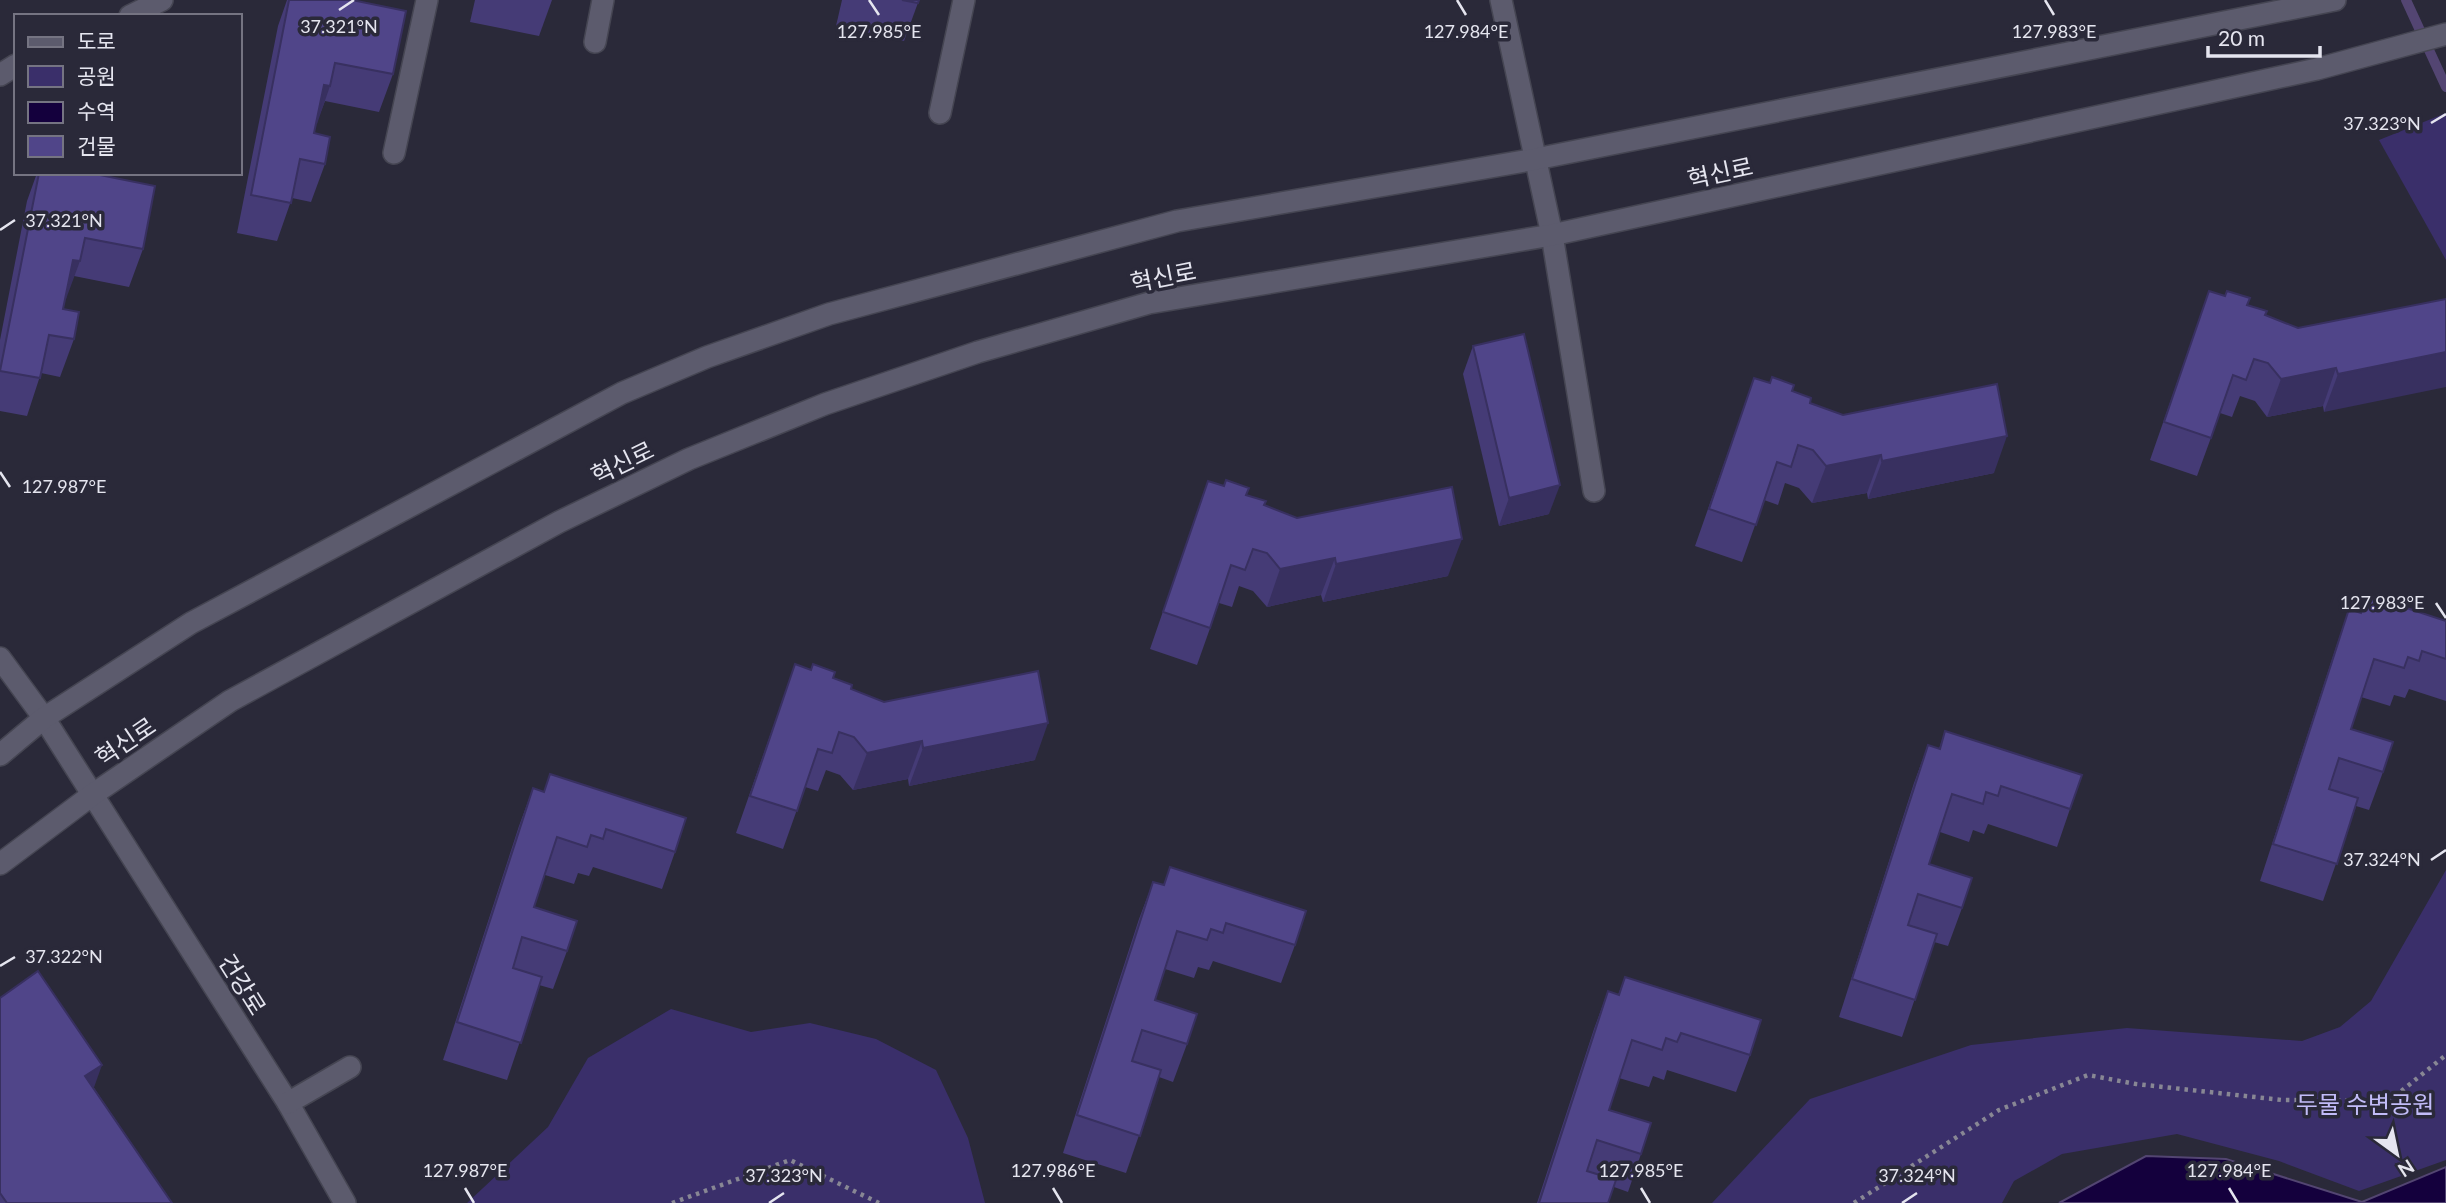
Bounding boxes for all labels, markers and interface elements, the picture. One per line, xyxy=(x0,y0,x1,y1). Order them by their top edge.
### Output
legend xyxy=(14,14,242,175)
scale bar xyxy=(2208,14,2320,58)
text: 37.321°N xyxy=(300,15,378,37)
text: 127.985°E xyxy=(837,20,921,42)
text: 127.984°E xyxy=(1424,20,1508,42)
text: 127.983°E xyxy=(2012,20,2096,42)
text: 20 m xyxy=(2218,25,2265,50)
text: 도로 xyxy=(77,28,116,53)
text: 공원 xyxy=(77,63,116,88)
text: 수역 xyxy=(77,98,116,123)
text: 37.323°N xyxy=(2343,112,2421,134)
text: 건물 xyxy=(77,133,116,158)
street label: 혁신로 xyxy=(1685,151,1755,193)
text: 37.321°N xyxy=(25,209,103,231)
street label: 혁신로 xyxy=(1128,255,1198,297)
street label: 혁신로 xyxy=(586,434,658,490)
text: 127.987°E xyxy=(22,475,106,497)
text: 127.983°E xyxy=(2340,591,2424,613)
street label: 혁신로 xyxy=(89,710,161,772)
text: 37.324°N xyxy=(2343,848,2421,870)
text: 37.322°N xyxy=(25,945,103,967)
street label: 건강로 xyxy=(213,948,273,1020)
park label: 두물 수변공원 xyxy=(2296,1089,2434,1118)
north arrow xyxy=(2362,1119,2432,1189)
text: N xyxy=(2394,1155,2419,1182)
text: 127.987°E xyxy=(423,1159,507,1181)
text: 127.986°E xyxy=(1011,1159,1095,1181)
text: 127.985°E xyxy=(1599,1159,1683,1181)
text: 127.984°E xyxy=(2187,1159,2271,1181)
text: 37.323°N xyxy=(745,1164,823,1186)
text: 37.324°N xyxy=(1878,1164,1956,1186)

